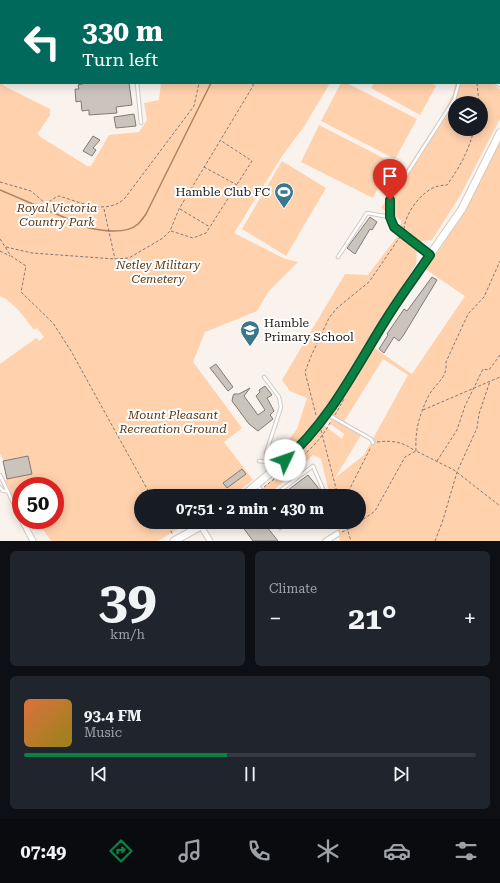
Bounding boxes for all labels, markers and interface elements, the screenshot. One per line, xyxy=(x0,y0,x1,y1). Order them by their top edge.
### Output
text: 330 m xyxy=(82,15,163,48)
icon: left xyxy=(16,16,68,68)
text: Turn left xyxy=(82,49,158,70)
map controls xyxy=(448,96,488,136)
button: layers xyxy=(448,96,488,136)
pin xyxy=(373,159,407,200)
icon: arrive xyxy=(379,165,401,187)
sports icon: Hamble Club FC xyxy=(273,181,295,209)
place label: Hamble Club FC xyxy=(175,185,270,199)
park label: Royal Victoria Country Park xyxy=(16,201,97,229)
park label: Netley Military Cemetery xyxy=(115,258,201,286)
place label: Hamble Primary School xyxy=(264,316,354,344)
school or university icon: Hamble Primary School xyxy=(239,319,261,347)
park label: Mount Pleasant Recreation Ground xyxy=(118,408,227,436)
position arrow xyxy=(264,439,306,481)
speed limit sign: 50 xyxy=(12,477,64,529)
text: 07:51 · 2 min · 430 m xyxy=(176,500,324,518)
text: 39 xyxy=(98,570,157,631)
text: Climate xyxy=(269,581,317,596)
text: 21° xyxy=(348,601,397,636)
text: − xyxy=(269,606,281,631)
text: + xyxy=(464,606,476,631)
text: km/h xyxy=(110,627,145,642)
text: 93.4 FM xyxy=(84,707,141,725)
text: Music xyxy=(84,725,122,740)
icon: previous xyxy=(88,763,110,785)
icon: pause xyxy=(239,763,261,785)
icon: next xyxy=(390,763,412,785)
icon: directions xyxy=(107,837,135,865)
icon: music xyxy=(176,837,204,865)
icon: phone xyxy=(245,837,273,865)
icon: climate xyxy=(314,837,342,865)
icon: car xyxy=(383,837,411,865)
icon: filters xyxy=(452,837,480,865)
text: 07:49 xyxy=(20,841,66,862)

